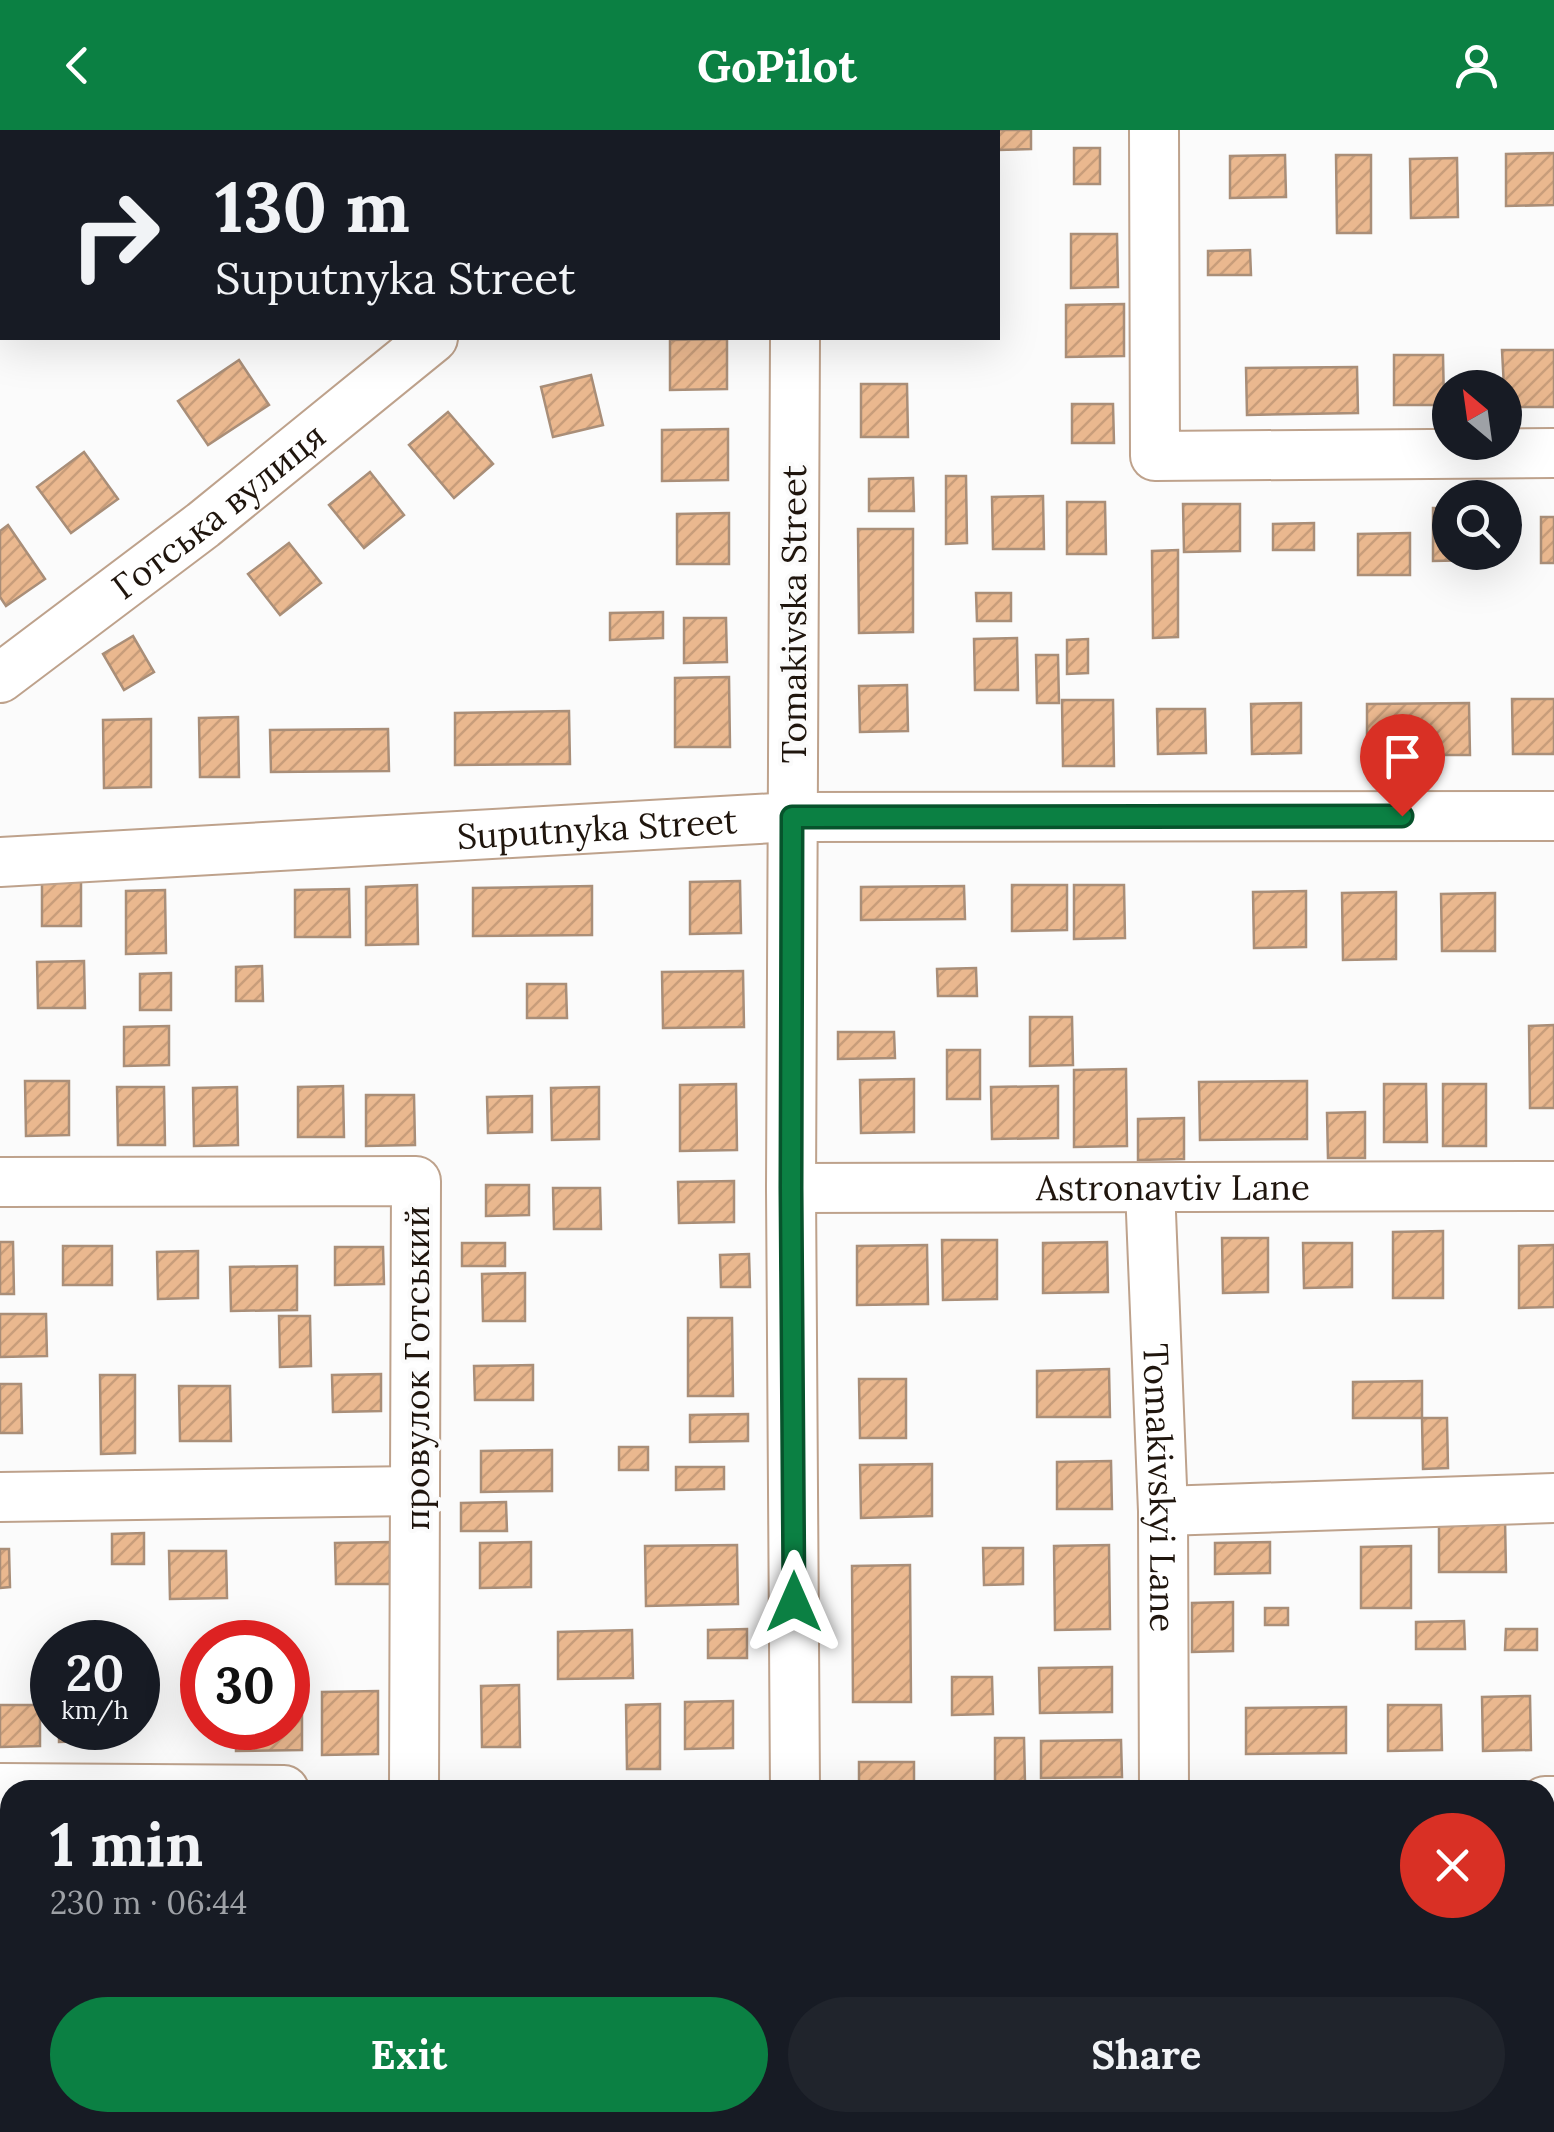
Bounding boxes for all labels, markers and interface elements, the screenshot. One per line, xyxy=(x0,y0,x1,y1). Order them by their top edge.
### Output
text: GoPilot xyxy=(697,37,857,94)
icon: back xyxy=(50,38,105,93)
icon: person xyxy=(1449,38,1504,93)
text: 130 m xyxy=(215,162,410,251)
icon: right xyxy=(50,170,180,300)
text: Suputnyka Street xyxy=(215,249,576,306)
north arrow xyxy=(1432,370,1522,460)
map controls xyxy=(1432,370,1522,570)
street label: Готська вулиця xyxy=(102,413,334,609)
street label: Tomakivska Street xyxy=(771,464,816,763)
button: search xyxy=(1432,480,1522,570)
pin xyxy=(1360,714,1445,817)
icon: arrive xyxy=(1375,729,1430,784)
street label: Suputnyka Street xyxy=(456,798,739,858)
street label: Astronavtiv Lane xyxy=(1035,1164,1310,1210)
street label: провулок Готський xyxy=(394,1206,439,1530)
street label: Tomakivskyi Lane xyxy=(1134,1343,1186,1632)
position arrow xyxy=(742,1550,846,1654)
speed limit sign: 30 xyxy=(180,1620,310,1750)
text: 20 xyxy=(66,1641,124,1705)
text: km/h xyxy=(61,1694,129,1726)
text: 1 min xyxy=(50,1806,203,1882)
button: close xyxy=(1400,1813,1505,1918)
text: 230 m · 06:44 xyxy=(50,1882,247,1923)
button: Exit xyxy=(50,1997,768,2112)
button: Share xyxy=(788,1997,1505,2112)

